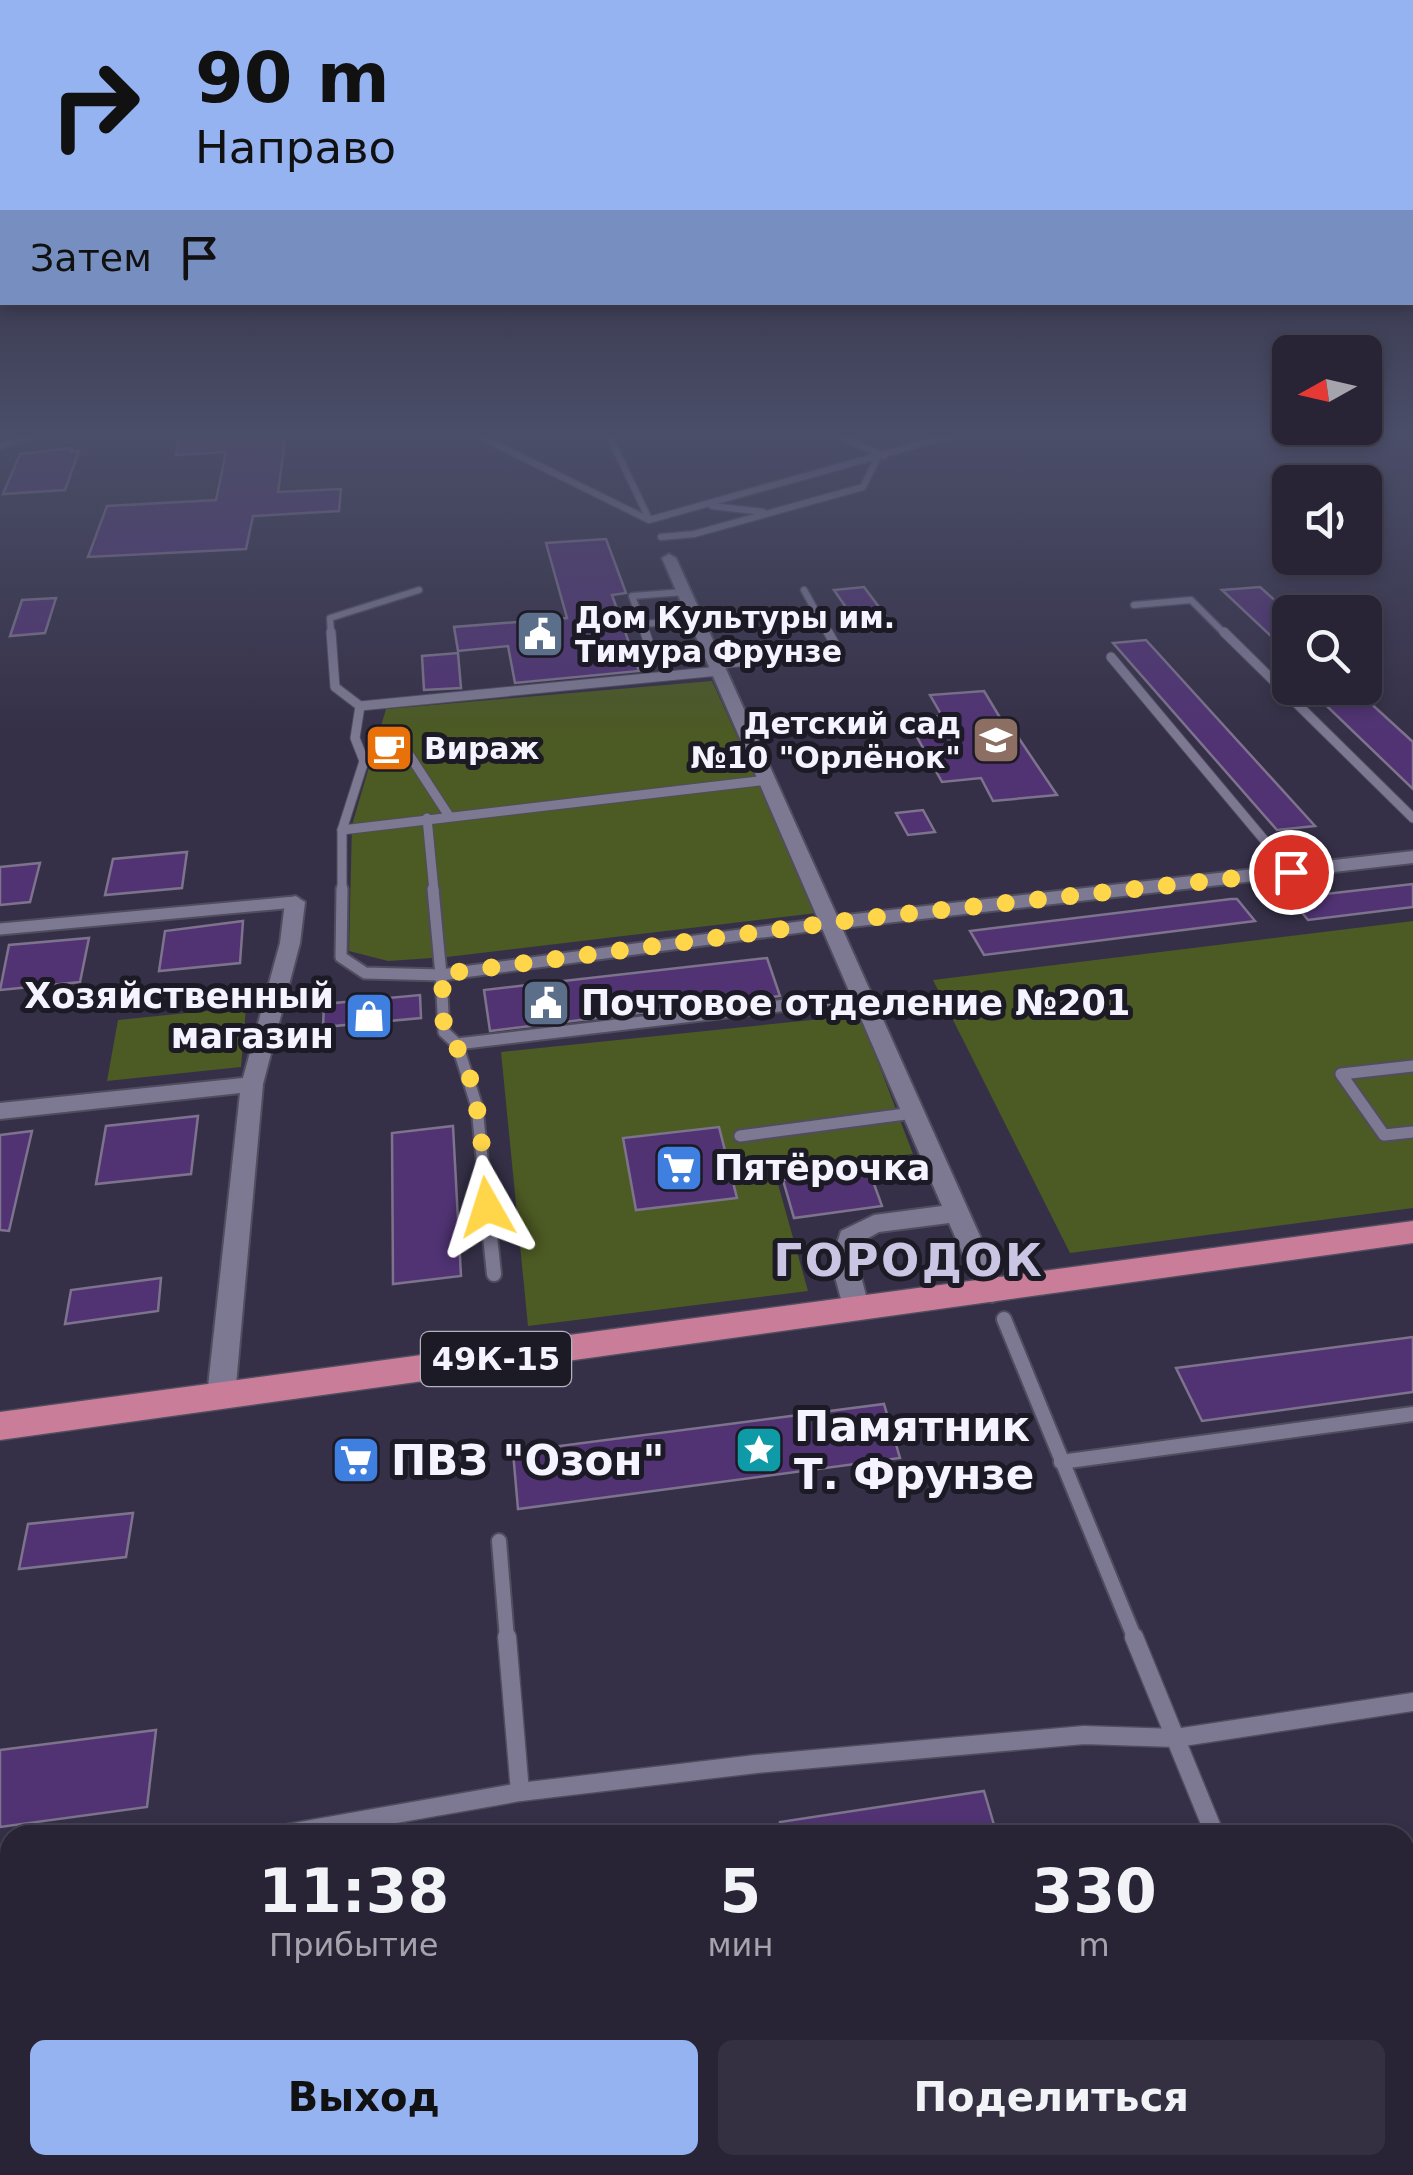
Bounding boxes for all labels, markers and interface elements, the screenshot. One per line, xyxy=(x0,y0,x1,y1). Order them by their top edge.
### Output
text: 90 m xyxy=(195,37,390,119)
icon: right xyxy=(30,40,160,170)
text: Направо xyxy=(195,121,396,174)
icon: arrive xyxy=(172,230,227,285)
text: Затем xyxy=(30,236,152,280)
north arrow xyxy=(1272,335,1382,445)
map controls xyxy=(1272,335,1382,705)
button: sound xyxy=(1272,465,1382,575)
button: search xyxy=(1272,595,1382,705)
place label: Дом Культуры им. Тимура Фрунзе xyxy=(575,600,895,669)
public building icon: Дом Культуры им. Тимура Фрунзе xyxy=(514,608,566,660)
place label: Детский сад №10 "Орлёнок" xyxy=(690,706,961,775)
school or university icon: Детский сад №10 "Орлёнок" xyxy=(970,714,1022,766)
cafe icon: Вираж xyxy=(363,722,415,774)
place label: Вираж xyxy=(424,731,540,766)
pin xyxy=(1249,830,1334,915)
icon: arrive xyxy=(1264,845,1319,900)
place label: Хозяйственный магазин xyxy=(24,976,334,1056)
public building icon: Почтовое отделение №201 xyxy=(520,977,572,1029)
place label: Почтовое отделение №201 xyxy=(581,983,1130,1023)
shop icon: Хозяйственный магазин xyxy=(343,990,395,1042)
supermarket icon: Пятёрочка xyxy=(653,1142,705,1194)
place label: Пятёрочка xyxy=(714,1148,930,1188)
position arrow xyxy=(435,1155,539,1259)
district label: ГОРОДОК xyxy=(774,1234,1044,1287)
road number: 49К-15 xyxy=(421,1332,571,1386)
place label: Памятник Т. Фрунзе xyxy=(794,1402,1034,1499)
place icon: Памятник Т. Фрунзе xyxy=(733,1424,785,1476)
supermarket icon: ПВЗ "Озон" xyxy=(330,1434,382,1486)
place label: ПВЗ "Озон" xyxy=(391,1436,664,1485)
text: 11:38 xyxy=(258,1856,449,1926)
text: 5 xyxy=(719,1856,761,1926)
text: 330 xyxy=(1032,1856,1157,1926)
text: Прибытие xyxy=(269,1926,438,1964)
text: мин xyxy=(707,1926,773,1964)
text: m xyxy=(1079,1926,1110,1964)
button: Выход xyxy=(30,2040,698,2155)
button: Поделиться xyxy=(718,2040,1385,2155)

